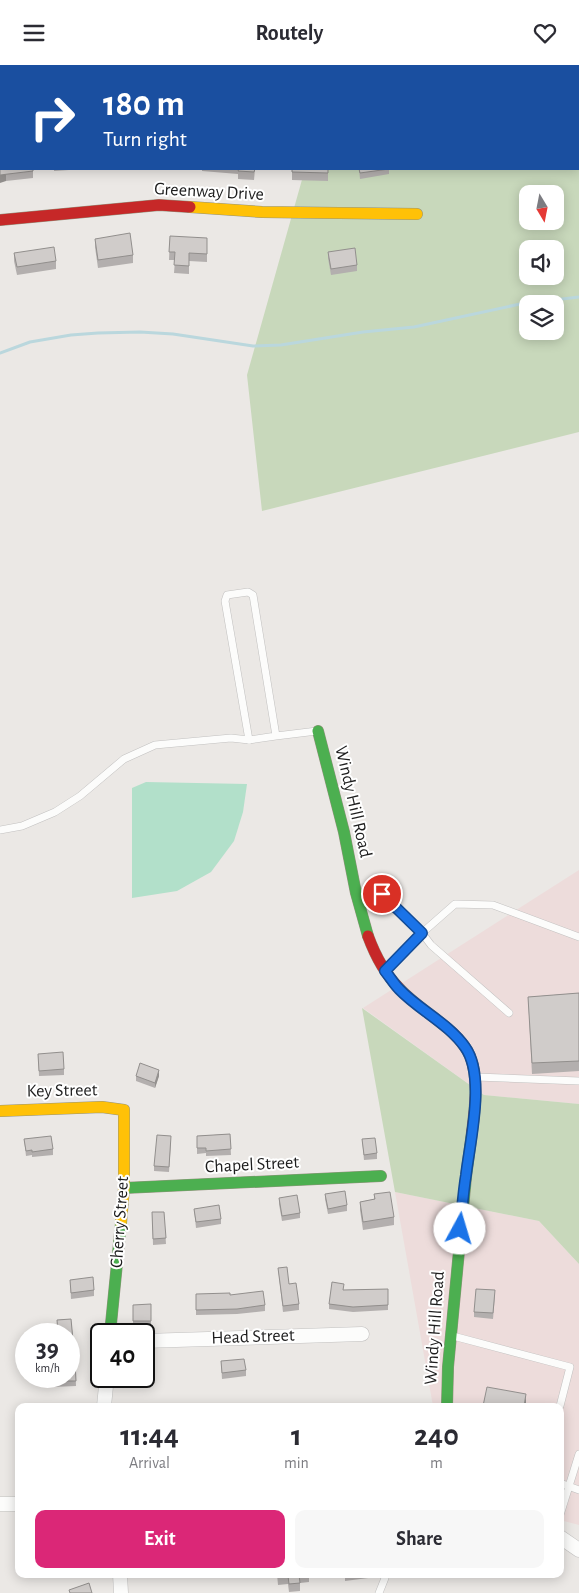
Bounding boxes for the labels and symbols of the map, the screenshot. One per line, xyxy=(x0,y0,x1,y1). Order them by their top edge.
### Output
street label: Greenway Drive xyxy=(154,180,264,204)
north arrow xyxy=(519,185,564,230)
street label: Windy Hill Road xyxy=(331,744,375,860)
pin xyxy=(361,873,403,915)
street label: Key Street xyxy=(26,1081,98,1101)
street label: Chapel Street xyxy=(204,1154,300,1176)
street label: Cherry Street xyxy=(108,1175,132,1268)
position arrow xyxy=(433,1202,485,1254)
street label: Windy Hill Road xyxy=(422,1271,448,1385)
speed limit sign: 40 xyxy=(90,1323,155,1388)
street label: Head Street xyxy=(211,1327,295,1347)

